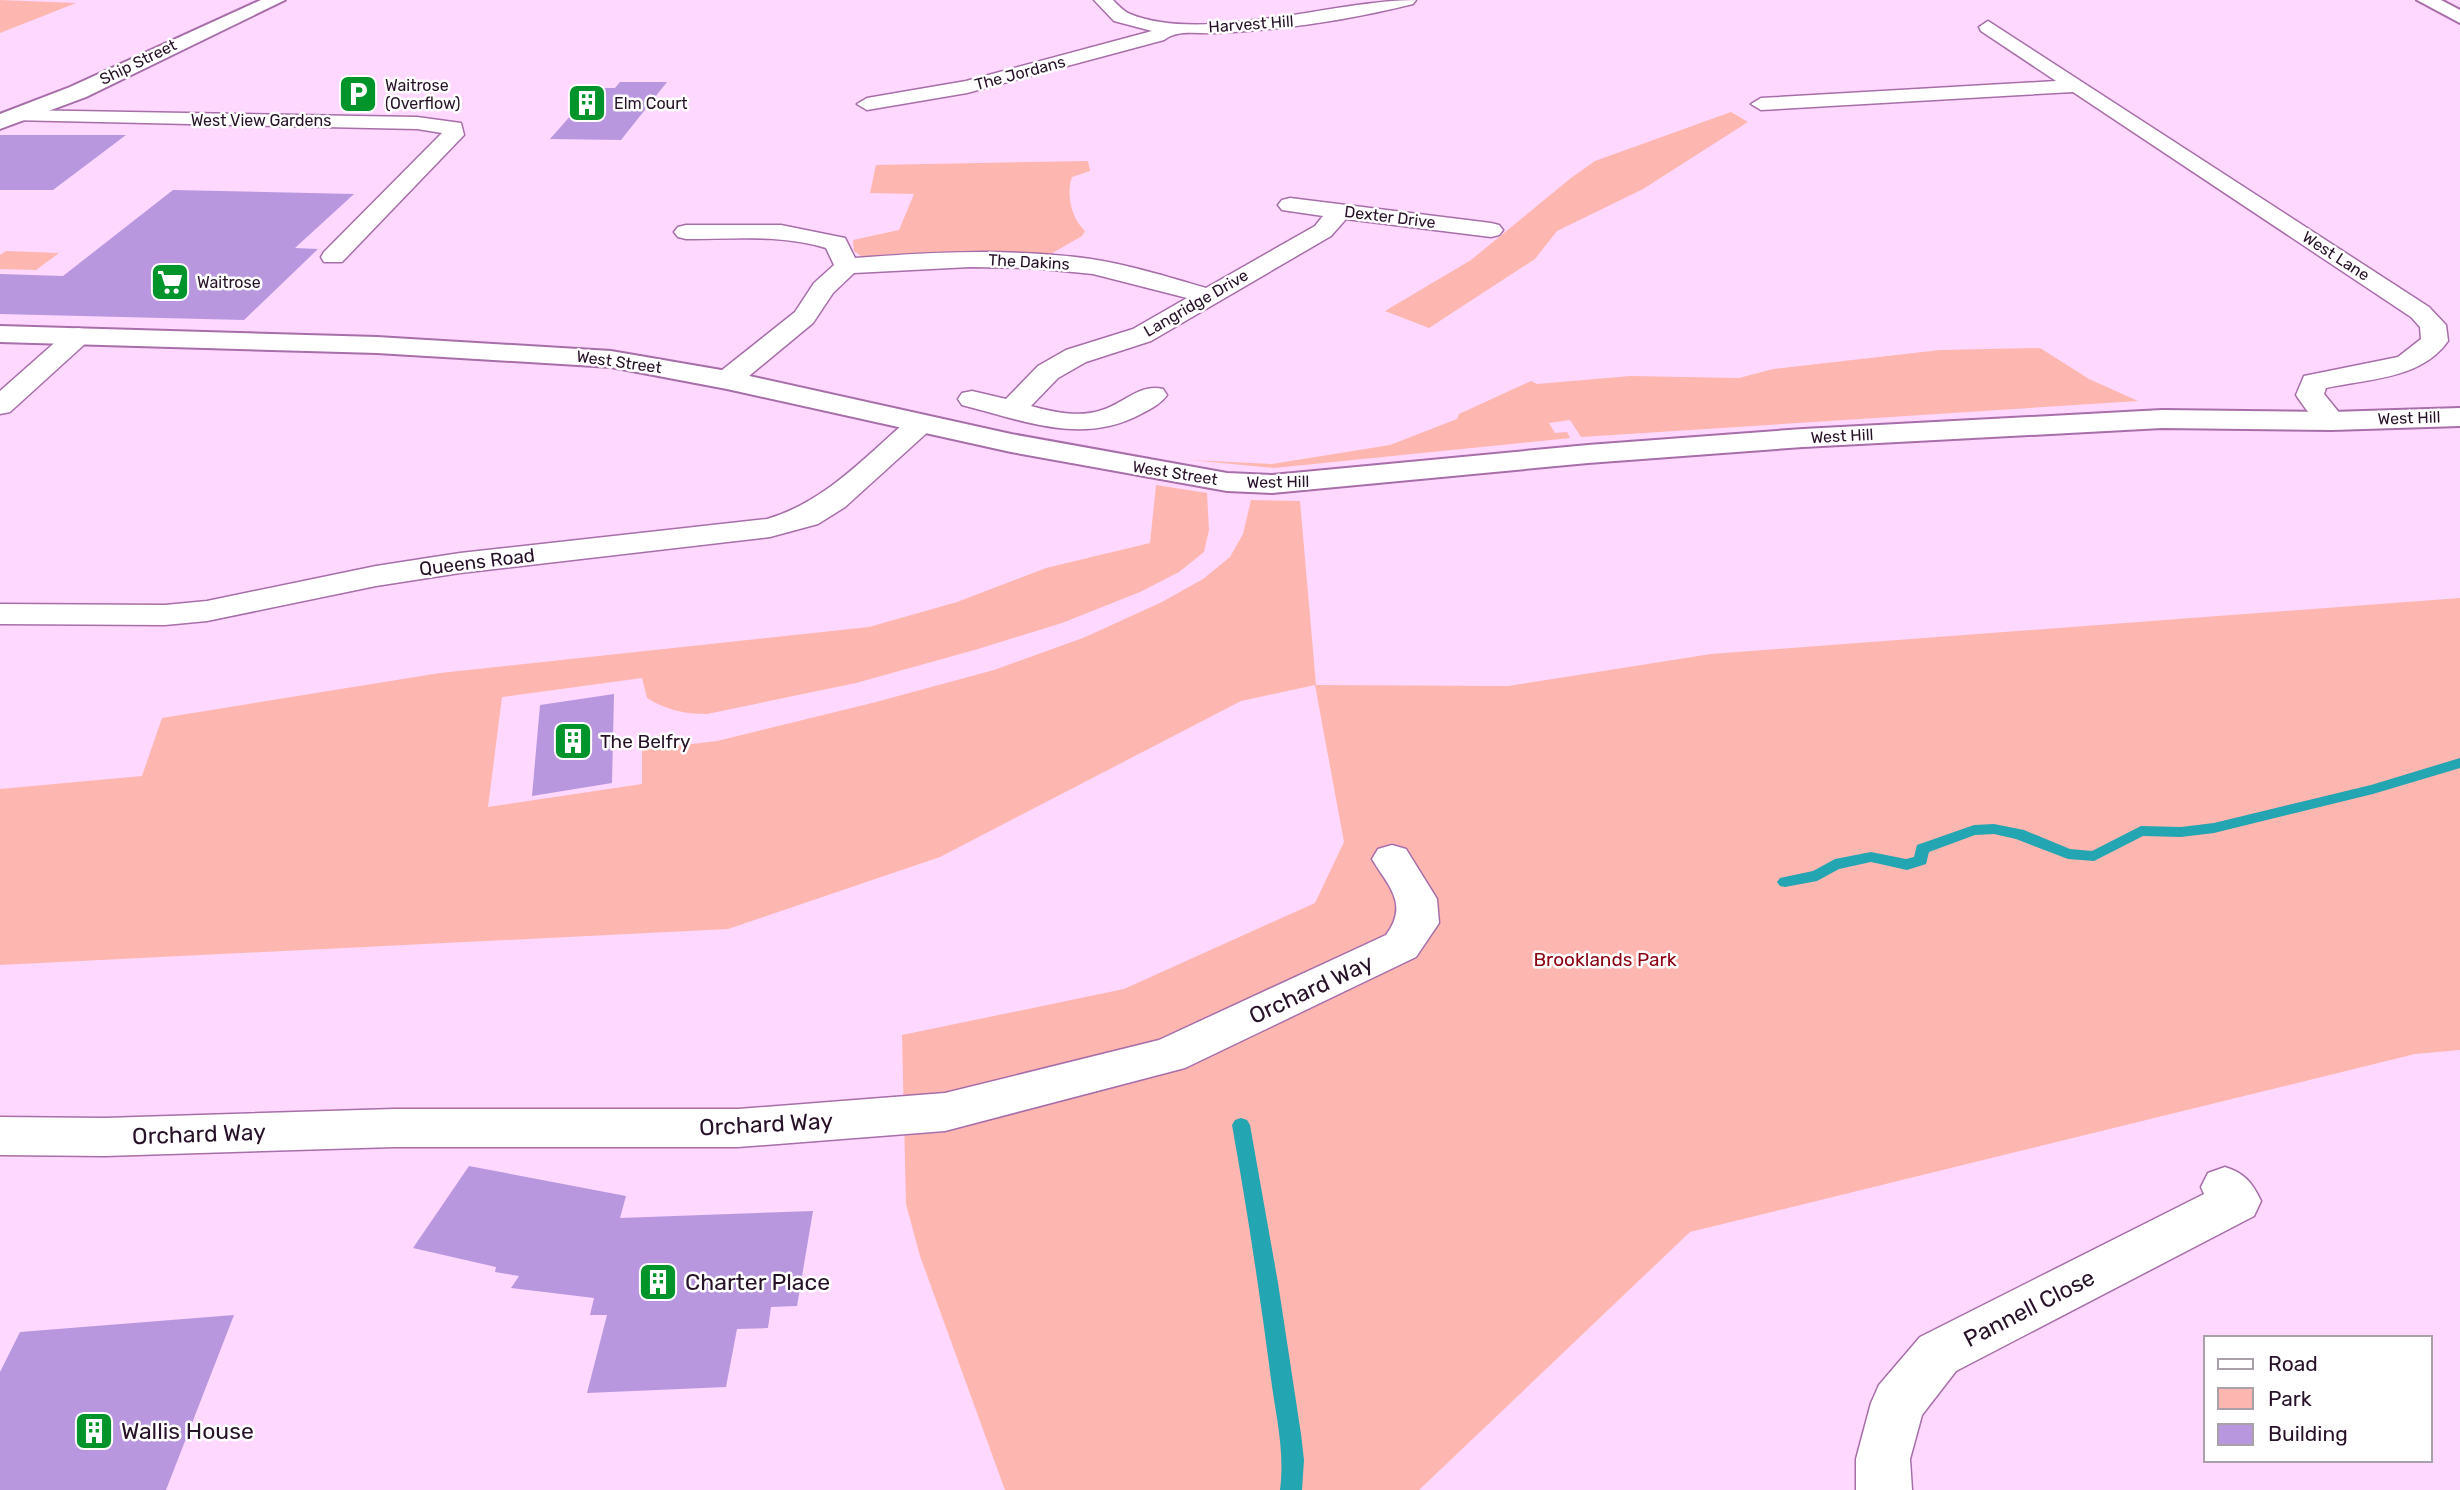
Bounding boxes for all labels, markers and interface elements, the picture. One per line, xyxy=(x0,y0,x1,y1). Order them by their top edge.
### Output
street label: Harvest Hill xyxy=(1208,12,1294,36)
street label: Ship Street xyxy=(96,35,180,89)
street label: The Jordans xyxy=(973,52,1067,94)
parking icon: Waitrose (Overflow) xyxy=(337,73,379,115)
place label: Waitrose (Overflow) xyxy=(385,76,461,113)
building icon: Elm Court xyxy=(566,82,608,124)
place label: Elm Court xyxy=(614,94,688,113)
street label: West View Gardens xyxy=(191,111,331,130)
street label: Dexter Drive xyxy=(1343,202,1437,232)
street label: West Lane xyxy=(2299,227,2373,285)
street label: The Dakins xyxy=(988,250,1070,274)
supermarket icon: Waitrose xyxy=(149,261,191,303)
street label: Langridge Drive xyxy=(1140,265,1252,341)
place label: Waitrose xyxy=(197,273,261,292)
street label: West Street xyxy=(575,347,663,377)
street label: West Hill xyxy=(2377,407,2441,429)
street label: West Hill xyxy=(1810,425,1874,447)
street label: West Street xyxy=(1131,457,1219,489)
street label: West Hill xyxy=(1246,472,1310,492)
street label: Queens Road xyxy=(418,543,536,581)
building icon: The Belfry xyxy=(552,720,594,762)
place label: The Belfry xyxy=(600,730,690,753)
street label: Orchard Way xyxy=(1244,948,1378,1030)
park label: Brooklands Park xyxy=(1533,948,1677,971)
street label: Orchard Way xyxy=(698,1106,834,1141)
street label: Orchard Way xyxy=(132,1118,267,1150)
building icon: Charter Place xyxy=(637,1261,679,1303)
street label: Pannell Close xyxy=(1959,1263,2099,1353)
place label: Charter Place xyxy=(685,1268,830,1296)
legend xyxy=(2204,1336,2432,1462)
text: Road xyxy=(2268,1351,2318,1376)
text: Park xyxy=(2268,1386,2312,1411)
building icon: Wallis House xyxy=(73,1410,115,1452)
place label: Wallis House xyxy=(121,1417,254,1445)
text: Building xyxy=(2268,1421,2348,1446)

